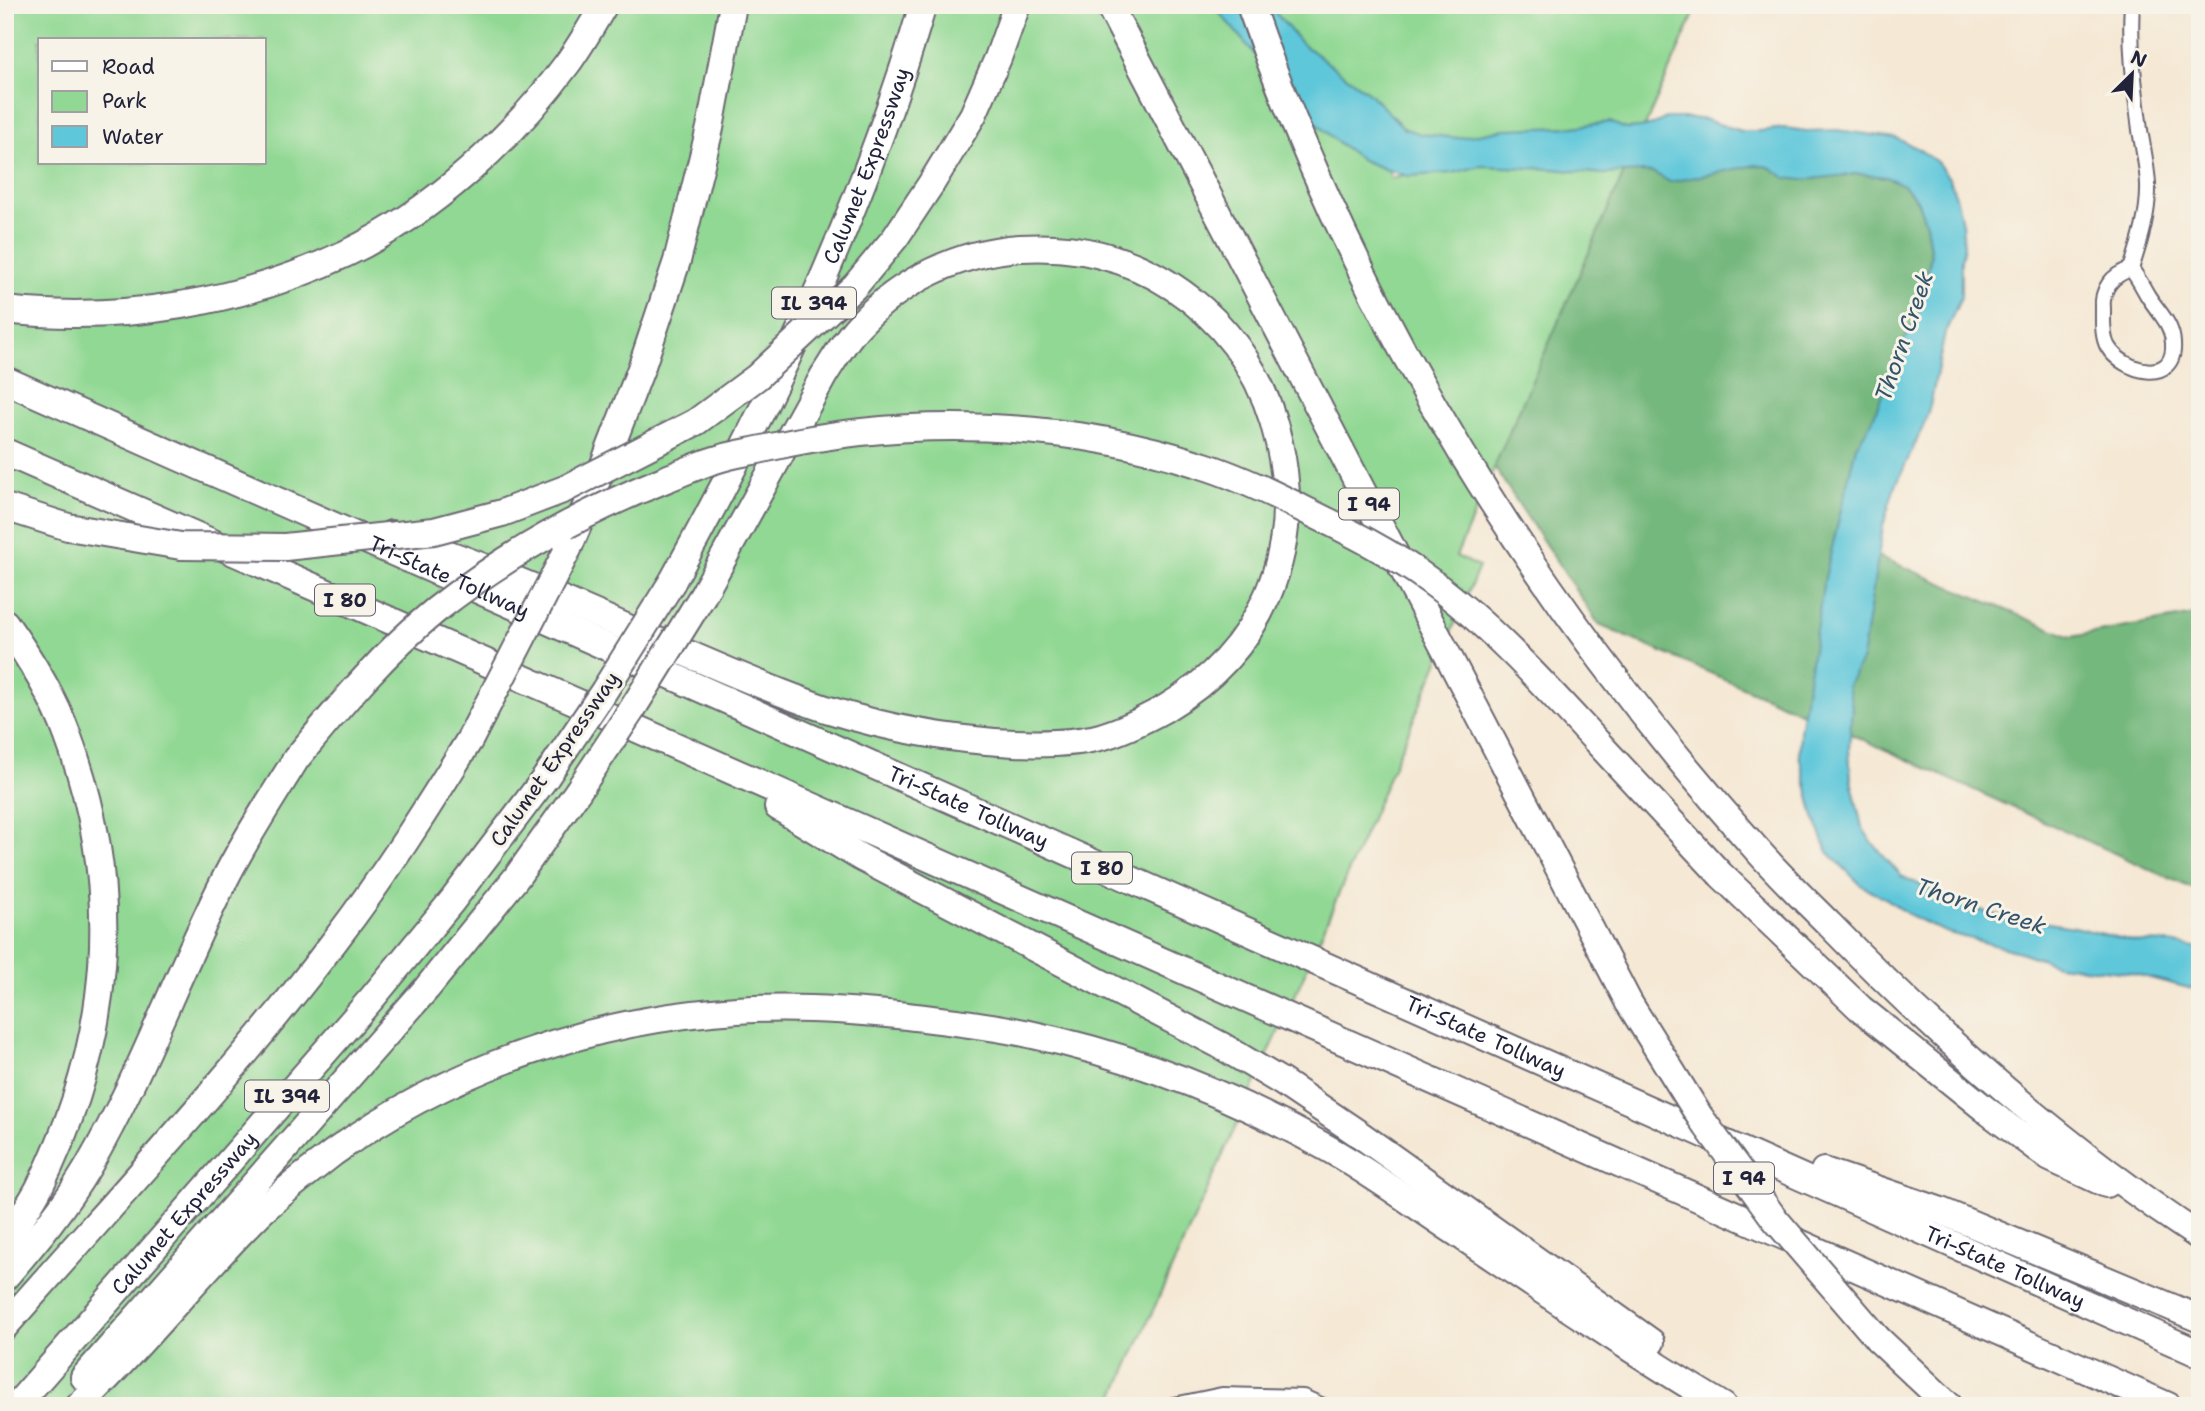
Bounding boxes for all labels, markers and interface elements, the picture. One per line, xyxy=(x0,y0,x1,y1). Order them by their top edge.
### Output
legend xyxy=(38,38,266,164)
north arrow xyxy=(2096,38,2166,108)
text: N xyxy=(2127,44,2151,73)
text: Road xyxy=(102,53,155,81)
street label: Calumet Expressway xyxy=(817,64,917,269)
text: Park xyxy=(102,87,147,115)
text: Water xyxy=(102,123,164,151)
water label: Thorn Creek xyxy=(1868,267,1940,405)
road number: IL 394 xyxy=(772,288,856,318)
road number: I 94 xyxy=(1339,489,1399,520)
street label: Tri-State Tollway xyxy=(365,529,534,625)
road number: I 80 xyxy=(315,584,375,615)
street label: Calumet Expressway xyxy=(484,666,626,852)
street label: Tri-State Tollway xyxy=(884,760,1053,855)
road number: I 80 xyxy=(1072,852,1132,884)
water label: Thorn Creek xyxy=(1912,871,2050,941)
street label: Tri-State Tollway xyxy=(1401,989,1570,1085)
road number: IL 394 xyxy=(245,1080,329,1112)
street label: Calumet Expressway xyxy=(105,1125,263,1301)
road number: I 94 xyxy=(1714,1162,1774,1194)
street label: Tri-State Tollway xyxy=(1920,1220,2090,1315)

